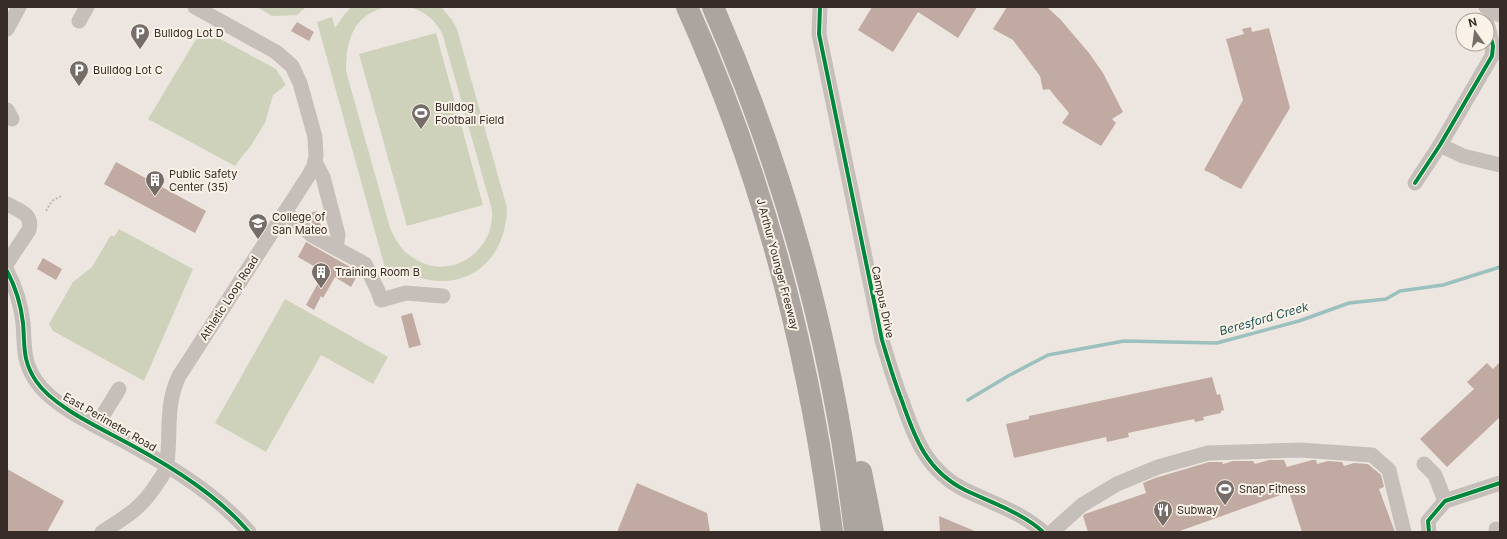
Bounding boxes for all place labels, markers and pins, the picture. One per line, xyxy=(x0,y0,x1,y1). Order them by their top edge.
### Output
parking icon: Bulldog Lot D xyxy=(129,22,151,50)
place label: Bulldog Lot D xyxy=(154,26,224,40)
parking icon: Bulldog Lot C xyxy=(68,59,90,87)
place label: Bulldog Lot C xyxy=(93,63,163,77)
place label: Bulldog Football Field xyxy=(435,100,504,127)
sports icon: Bulldog Football Field xyxy=(410,102,432,130)
place label: Public Safety Center (35) xyxy=(169,167,237,194)
building icon: Public Safety Center (35) xyxy=(144,169,166,197)
place label: College of San Mateo xyxy=(272,210,328,237)
school or university icon: College of San Mateo xyxy=(247,212,269,240)
building icon: Training Room B xyxy=(310,261,332,289)
place label: Training Room B xyxy=(335,265,420,279)
sports icon: Snap Fitness xyxy=(1214,478,1236,506)
place label: Snap Fitness xyxy=(1239,482,1306,496)
restaurant icon: Subway xyxy=(1152,499,1174,527)
place label: Subway xyxy=(1177,503,1218,517)

